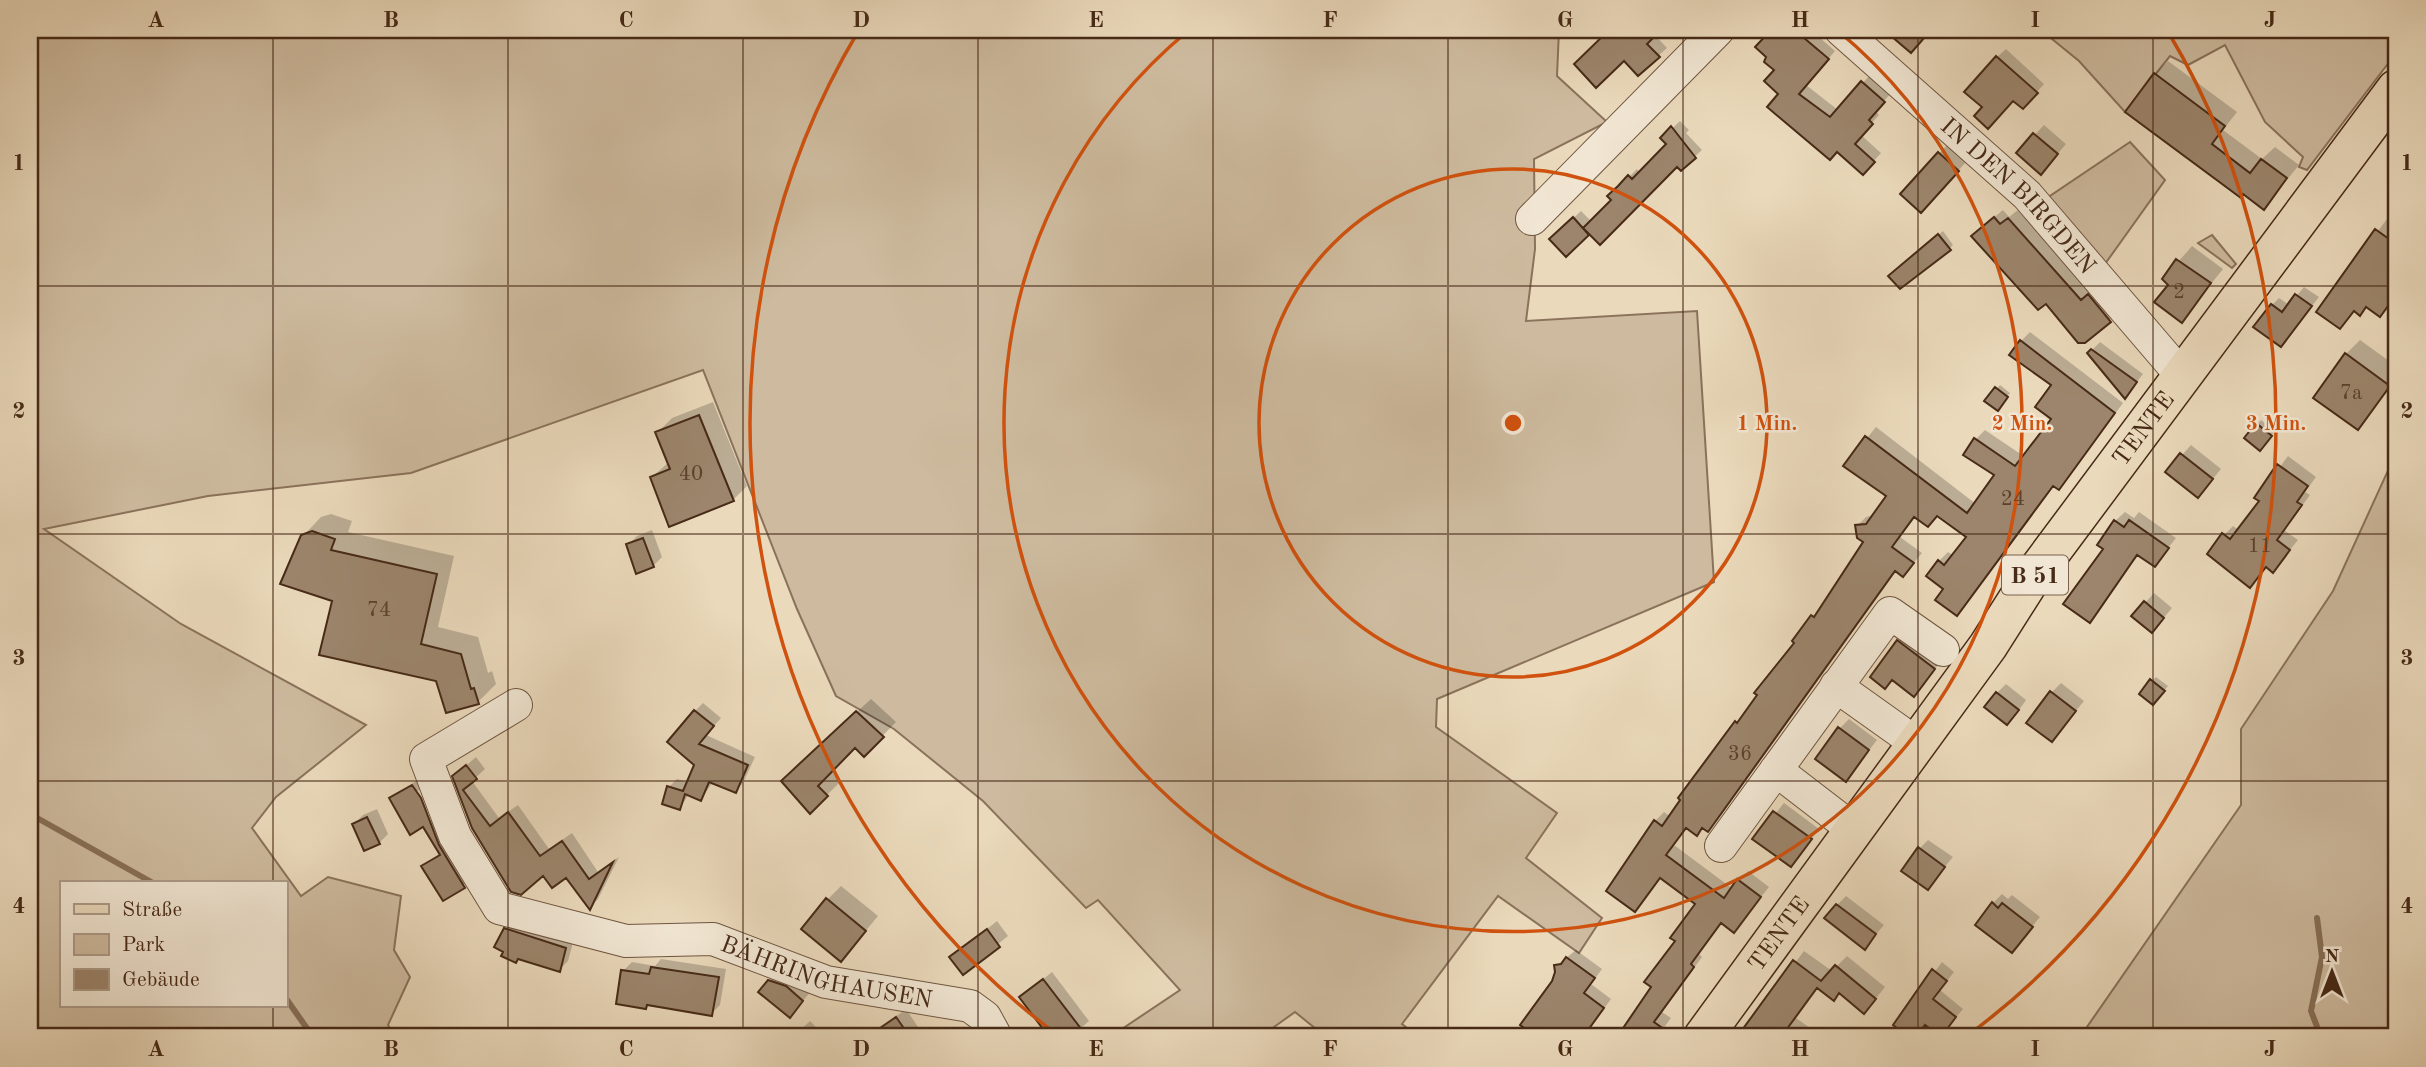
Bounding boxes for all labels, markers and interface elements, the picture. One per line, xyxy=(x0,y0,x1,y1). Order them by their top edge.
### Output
text: A xyxy=(147,9,165,32)
text: B xyxy=(383,9,399,32)
text: C xyxy=(618,9,634,32)
text: D xyxy=(852,9,870,32)
text: E xyxy=(1088,9,1104,32)
text: F xyxy=(1322,9,1338,32)
text: G xyxy=(1557,9,1573,32)
text: H xyxy=(1791,9,1809,32)
text: I xyxy=(2030,9,2040,32)
text: J xyxy=(2264,9,2276,32)
street label: IN DEN BIRGDEN xyxy=(1935,114,2099,279)
text: 1 xyxy=(12,152,26,175)
text: 1 xyxy=(2400,152,2414,175)
house number: 2 xyxy=(2173,282,2185,303)
house number: 7a xyxy=(2340,383,2362,404)
street label: TENTE xyxy=(2109,388,2180,471)
text: 2 xyxy=(12,400,26,423)
text: 2 xyxy=(2400,400,2414,423)
centre of rings xyxy=(1501,411,1525,435)
text: 1 Min. xyxy=(1737,414,1797,435)
text: 2 Min. xyxy=(1992,414,2052,435)
text: 3 Min. xyxy=(2246,414,2306,435)
house number: 40 xyxy=(679,464,703,485)
house number: 24 xyxy=(2001,489,2025,510)
house number: 11 xyxy=(2248,536,2272,557)
road number: B 51 xyxy=(2002,555,2068,594)
house number: 74 xyxy=(367,600,391,621)
text: 3 xyxy=(12,647,26,670)
text: 3 xyxy=(2400,647,2414,670)
house number: 36 xyxy=(1728,744,1752,765)
legend xyxy=(60,881,287,1007)
street label: TENTE xyxy=(1745,893,1815,977)
text: 4 xyxy=(12,895,26,918)
text: 4 xyxy=(2400,895,2414,918)
text: Straße xyxy=(122,900,182,921)
street label: BÄHRINGHAUSEN xyxy=(717,933,934,1014)
text: Park xyxy=(122,935,165,956)
north arrow xyxy=(2296,937,2366,1007)
text: N xyxy=(2325,948,2340,967)
text: Gebäude xyxy=(122,970,200,991)
text: A xyxy=(147,1038,165,1061)
text: B xyxy=(383,1038,399,1061)
text: C xyxy=(618,1038,634,1061)
text: D xyxy=(852,1038,870,1061)
text: E xyxy=(1088,1038,1104,1061)
text: F xyxy=(1322,1038,1338,1061)
text: G xyxy=(1557,1038,1573,1061)
text: H xyxy=(1791,1038,1809,1061)
text: I xyxy=(2030,1038,2040,1061)
text: J xyxy=(2264,1038,2276,1061)

